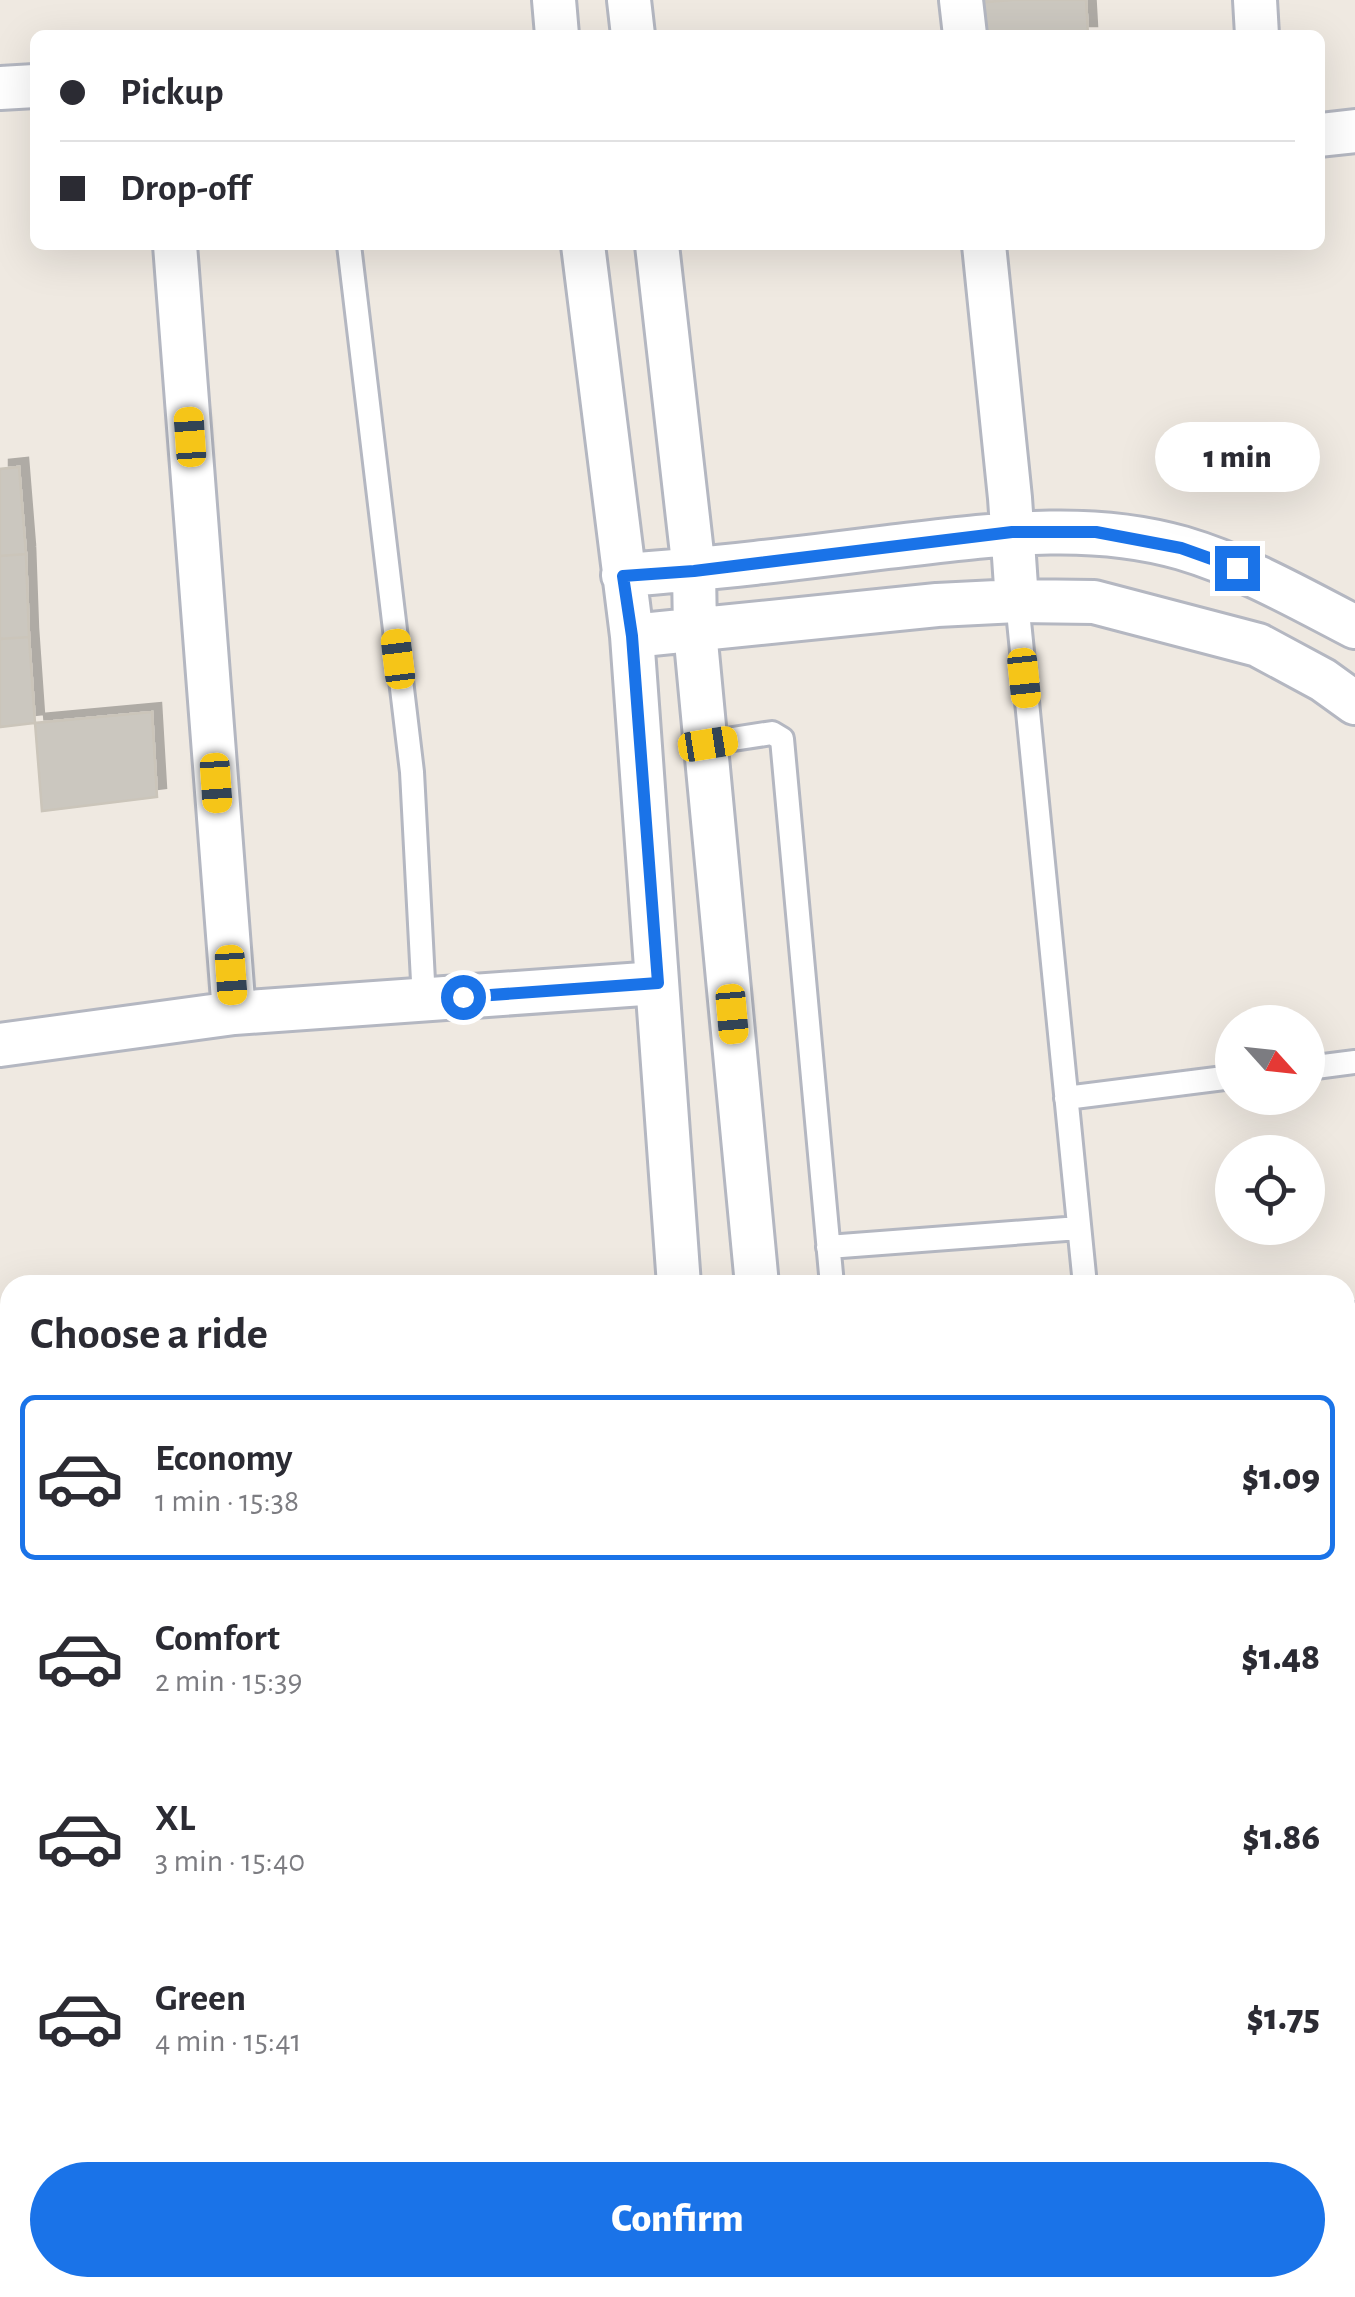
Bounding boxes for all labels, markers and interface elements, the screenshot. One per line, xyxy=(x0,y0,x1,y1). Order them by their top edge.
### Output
text: Pickup xyxy=(120,74,224,112)
text: Drop-off xyxy=(120,170,251,208)
car xyxy=(173,406,207,468)
callout: 1 min xyxy=(1154,423,1320,493)
text: 1 min xyxy=(1203,441,1272,473)
route end xyxy=(1215,546,1260,591)
car xyxy=(379,627,417,691)
car xyxy=(1006,647,1042,709)
car xyxy=(676,724,740,764)
car xyxy=(199,752,233,814)
car xyxy=(214,944,248,1006)
route start xyxy=(441,975,486,1020)
car xyxy=(714,983,750,1045)
north arrow xyxy=(1215,1005,1325,1115)
map controls xyxy=(1215,1005,1325,1245)
button: locate xyxy=(1215,1135,1325,1245)
text: Choose a ride xyxy=(30,1312,268,1357)
icon: car xyxy=(35,1433,125,1523)
text: Economy xyxy=(155,1440,293,1478)
text: $1.09 xyxy=(1242,1459,1320,1497)
text: 1 min · 15:38 xyxy=(155,1485,299,1517)
icon: car xyxy=(35,1613,125,1703)
text: Comfort xyxy=(155,1620,280,1658)
text: $1.48 xyxy=(1241,1639,1320,1677)
text: 2 min · 15:39 xyxy=(155,1665,303,1697)
icon: car xyxy=(35,1793,125,1883)
text: XL xyxy=(155,1800,195,1838)
text: $1.86 xyxy=(1242,1819,1320,1857)
text: 3 min · 15:40 xyxy=(155,1845,305,1877)
icon: car xyxy=(35,1973,125,2063)
text: Green xyxy=(155,1980,246,2018)
text: $1.75 xyxy=(1247,1999,1320,2037)
text: 4 min · 15:41 xyxy=(155,2025,302,2057)
button: Confirm xyxy=(30,2162,1325,2277)

